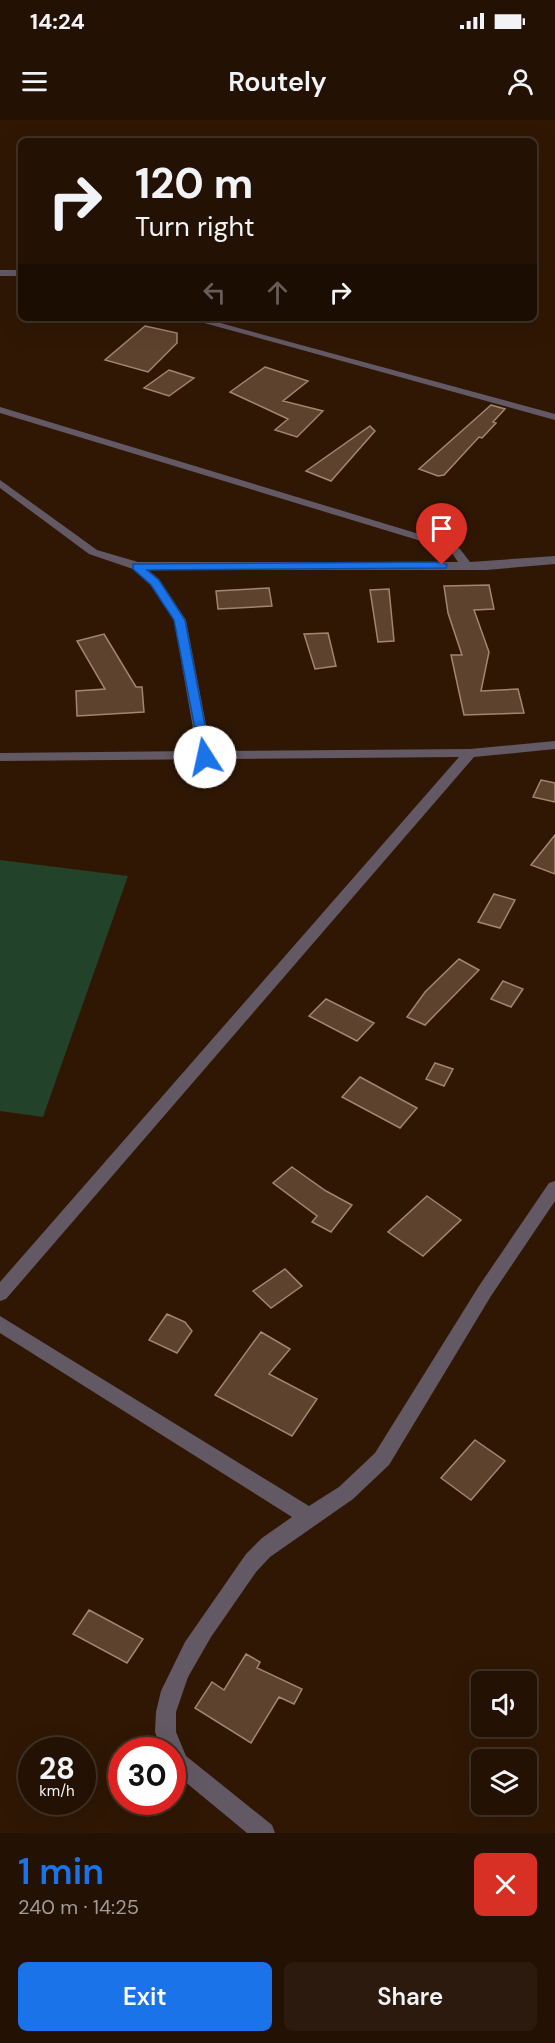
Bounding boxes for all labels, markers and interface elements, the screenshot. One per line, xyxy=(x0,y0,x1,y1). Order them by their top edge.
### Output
text: 14:24 xyxy=(30,7,85,36)
text: Routely xyxy=(228,64,327,99)
icon: menu xyxy=(18,65,51,98)
icon: person xyxy=(504,65,537,98)
text: 120 m xyxy=(135,156,253,211)
icon: right xyxy=(36,162,114,240)
text: Turn right xyxy=(135,209,255,244)
icon: left xyxy=(198,276,231,309)
icon: ahead xyxy=(261,276,294,309)
icon: right xyxy=(324,276,357,309)
pin xyxy=(416,503,467,565)
icon: arrive xyxy=(425,512,458,545)
position arrow xyxy=(173,725,237,789)
map controls xyxy=(471,1671,537,1815)
button: sound xyxy=(471,1671,537,1737)
speed limit sign: 30 xyxy=(108,1737,186,1815)
text: 28 xyxy=(39,1749,75,1788)
button: layers xyxy=(471,1749,537,1815)
text: km/h xyxy=(39,1781,75,1801)
text: 1 min xyxy=(18,1848,104,1895)
button: close xyxy=(474,1853,537,1916)
text: 240 m · 14:25 xyxy=(18,1894,139,1920)
button: Exit xyxy=(18,1962,272,2031)
button: Share xyxy=(284,1962,537,2031)

